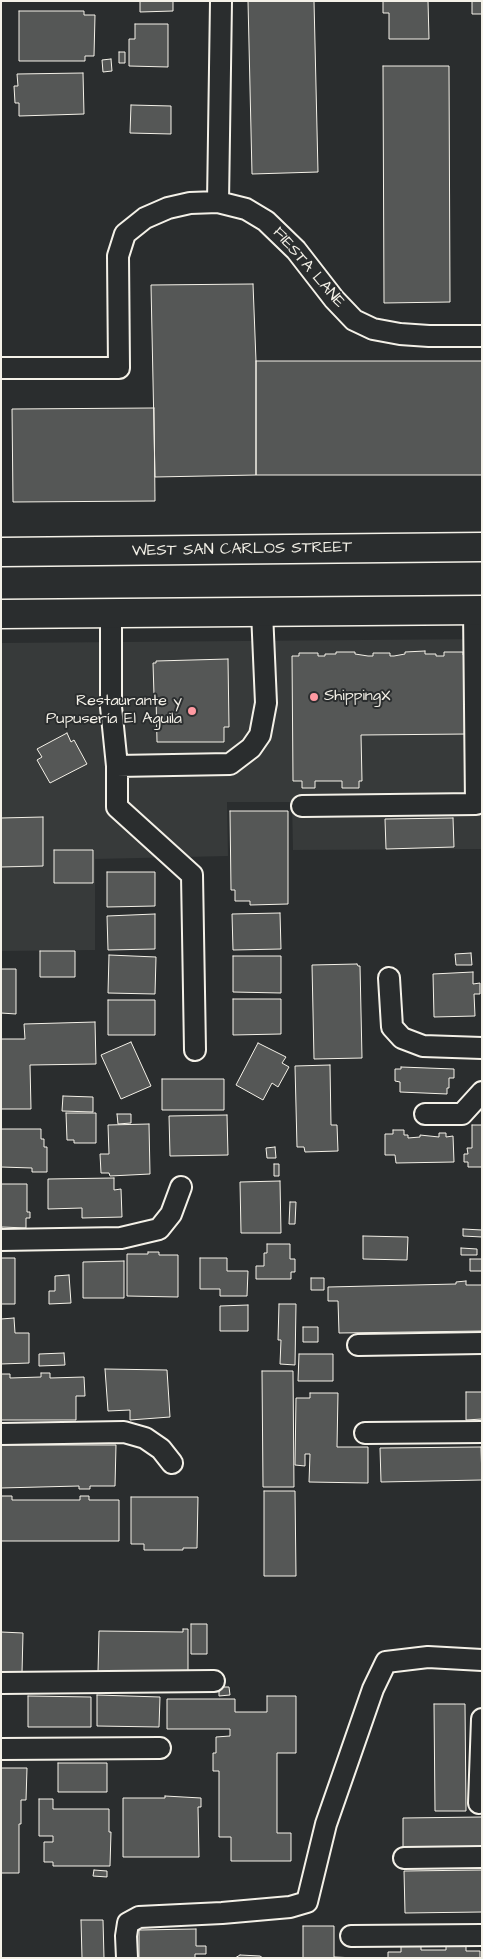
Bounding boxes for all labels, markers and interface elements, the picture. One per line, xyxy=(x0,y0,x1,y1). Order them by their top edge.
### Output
street label: FIESTA LANE xyxy=(268,224,348,312)
street label: WEST SAN CARLOS STREET xyxy=(132,538,352,562)
place label: ShippingX xyxy=(324,687,391,707)
marker: ShippingX xyxy=(308,691,320,703)
place label: Restaurante y Pupusería El Aguila xyxy=(46,692,182,730)
marker: Restaurante y Pupusería El Aguila xyxy=(186,705,198,717)

